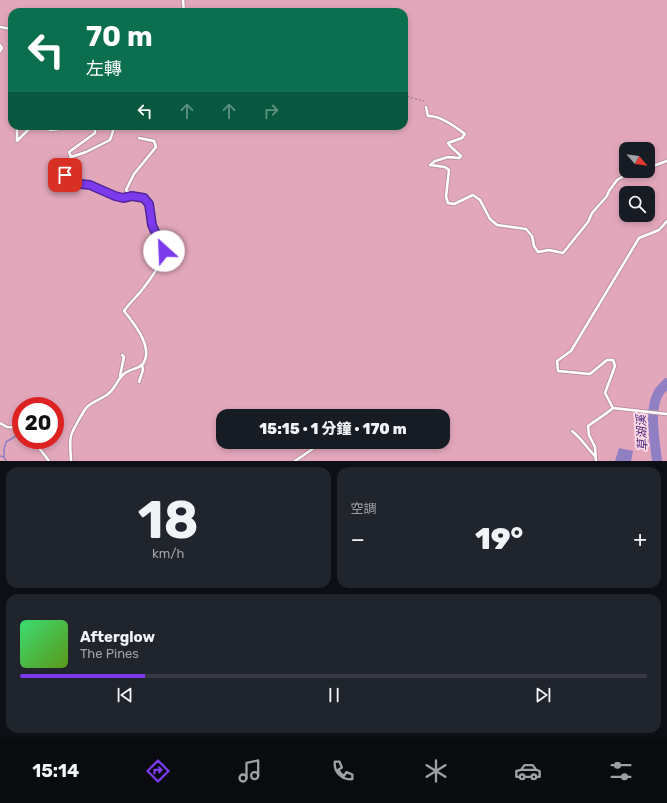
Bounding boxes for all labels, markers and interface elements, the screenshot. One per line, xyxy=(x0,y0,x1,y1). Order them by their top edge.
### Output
text: 70 m xyxy=(86,20,153,53)
icon: left xyxy=(20,24,72,76)
text: 左轉 xyxy=(86,58,122,80)
icon: left xyxy=(134,100,156,122)
icon: ahead xyxy=(176,100,198,122)
icon: ahead xyxy=(218,100,240,122)
icon: right xyxy=(260,100,282,122)
north arrow xyxy=(619,142,655,178)
map controls xyxy=(619,142,655,222)
pin xyxy=(48,158,82,192)
icon: arrive xyxy=(54,164,76,186)
button: search xyxy=(619,186,655,222)
position arrow xyxy=(143,230,185,272)
speed limit sign: 20 xyxy=(12,397,64,449)
water label: 草湖溪 xyxy=(634,413,650,451)
text: 15:15 · 1 分鐘 · 170 m xyxy=(259,420,407,438)
text: 18 xyxy=(138,489,199,551)
text: 空調 xyxy=(351,501,377,516)
text: 19° xyxy=(475,521,523,557)
text: − xyxy=(351,526,365,553)
text: + xyxy=(633,526,647,553)
text: km/h xyxy=(152,546,184,561)
text: Afterglow xyxy=(80,628,155,646)
text: The Pines xyxy=(80,646,139,661)
icon: previous xyxy=(114,684,136,706)
icon: pause xyxy=(323,684,345,706)
icon: next xyxy=(532,684,554,706)
icon: directions xyxy=(144,757,172,785)
icon: music xyxy=(236,757,264,785)
icon: phone xyxy=(329,757,357,785)
icon: climate xyxy=(422,757,450,785)
icon: car xyxy=(514,757,542,785)
icon: filters xyxy=(607,757,635,785)
text: 15:14 xyxy=(32,760,79,782)

